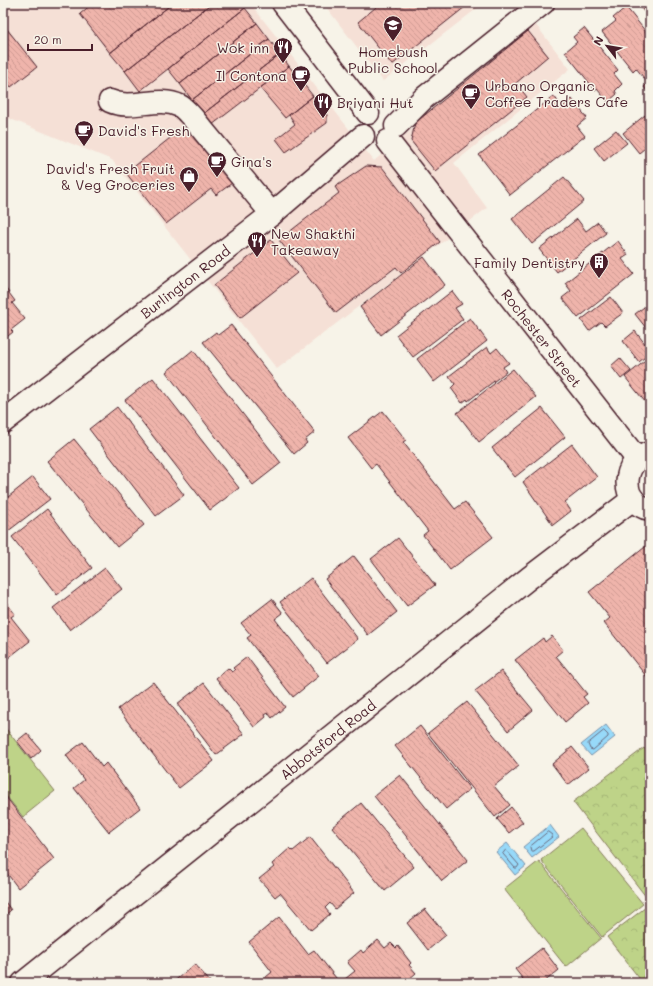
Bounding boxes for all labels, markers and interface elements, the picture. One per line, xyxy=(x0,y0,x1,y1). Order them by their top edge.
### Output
school or university icon: Homebush Public School xyxy=(382,14,404,42)
scale bar xyxy=(28,26,92,52)
north arrow xyxy=(587,26,627,66)
text: 20 m xyxy=(34,31,62,47)
text: N xyxy=(589,33,607,48)
restaurant icon: Wok inn xyxy=(272,36,294,64)
place label: Wok inn xyxy=(217,38,269,57)
place label: Homebush Public School xyxy=(348,42,438,77)
cafe icon: Il Contona xyxy=(290,64,312,92)
place label: Il Contona xyxy=(216,66,287,85)
place label: Urbano Organic Coffee Traders Cafe xyxy=(485,76,628,111)
cafe icon: Urbano Organic Coffee Traders Cafe xyxy=(460,82,482,110)
restaurant icon: Briyani Hut xyxy=(312,91,334,119)
place label: Briyani Hut xyxy=(337,93,413,112)
cafe icon: David's Fresh xyxy=(73,119,95,147)
place label: David's Fresh xyxy=(98,121,190,140)
cafe icon: Gina's xyxy=(206,150,228,178)
place label: Gina's xyxy=(231,152,272,171)
place label: David's Fresh Fruit & Veg Groceries xyxy=(46,159,175,194)
shop icon: David's Fresh Fruit & Veg Groceries xyxy=(178,165,200,193)
place label: New Shakthi Takeaway xyxy=(271,224,356,259)
restaurant icon: New Shakthi Takeaway xyxy=(246,230,268,258)
street label: Burlington Road xyxy=(136,240,234,322)
building icon: Family Dentistry xyxy=(588,251,610,279)
place label: Family Dentistry xyxy=(474,253,585,272)
street label: Rochester Street xyxy=(498,285,587,391)
street label: Abbotsford Road xyxy=(276,695,380,784)

